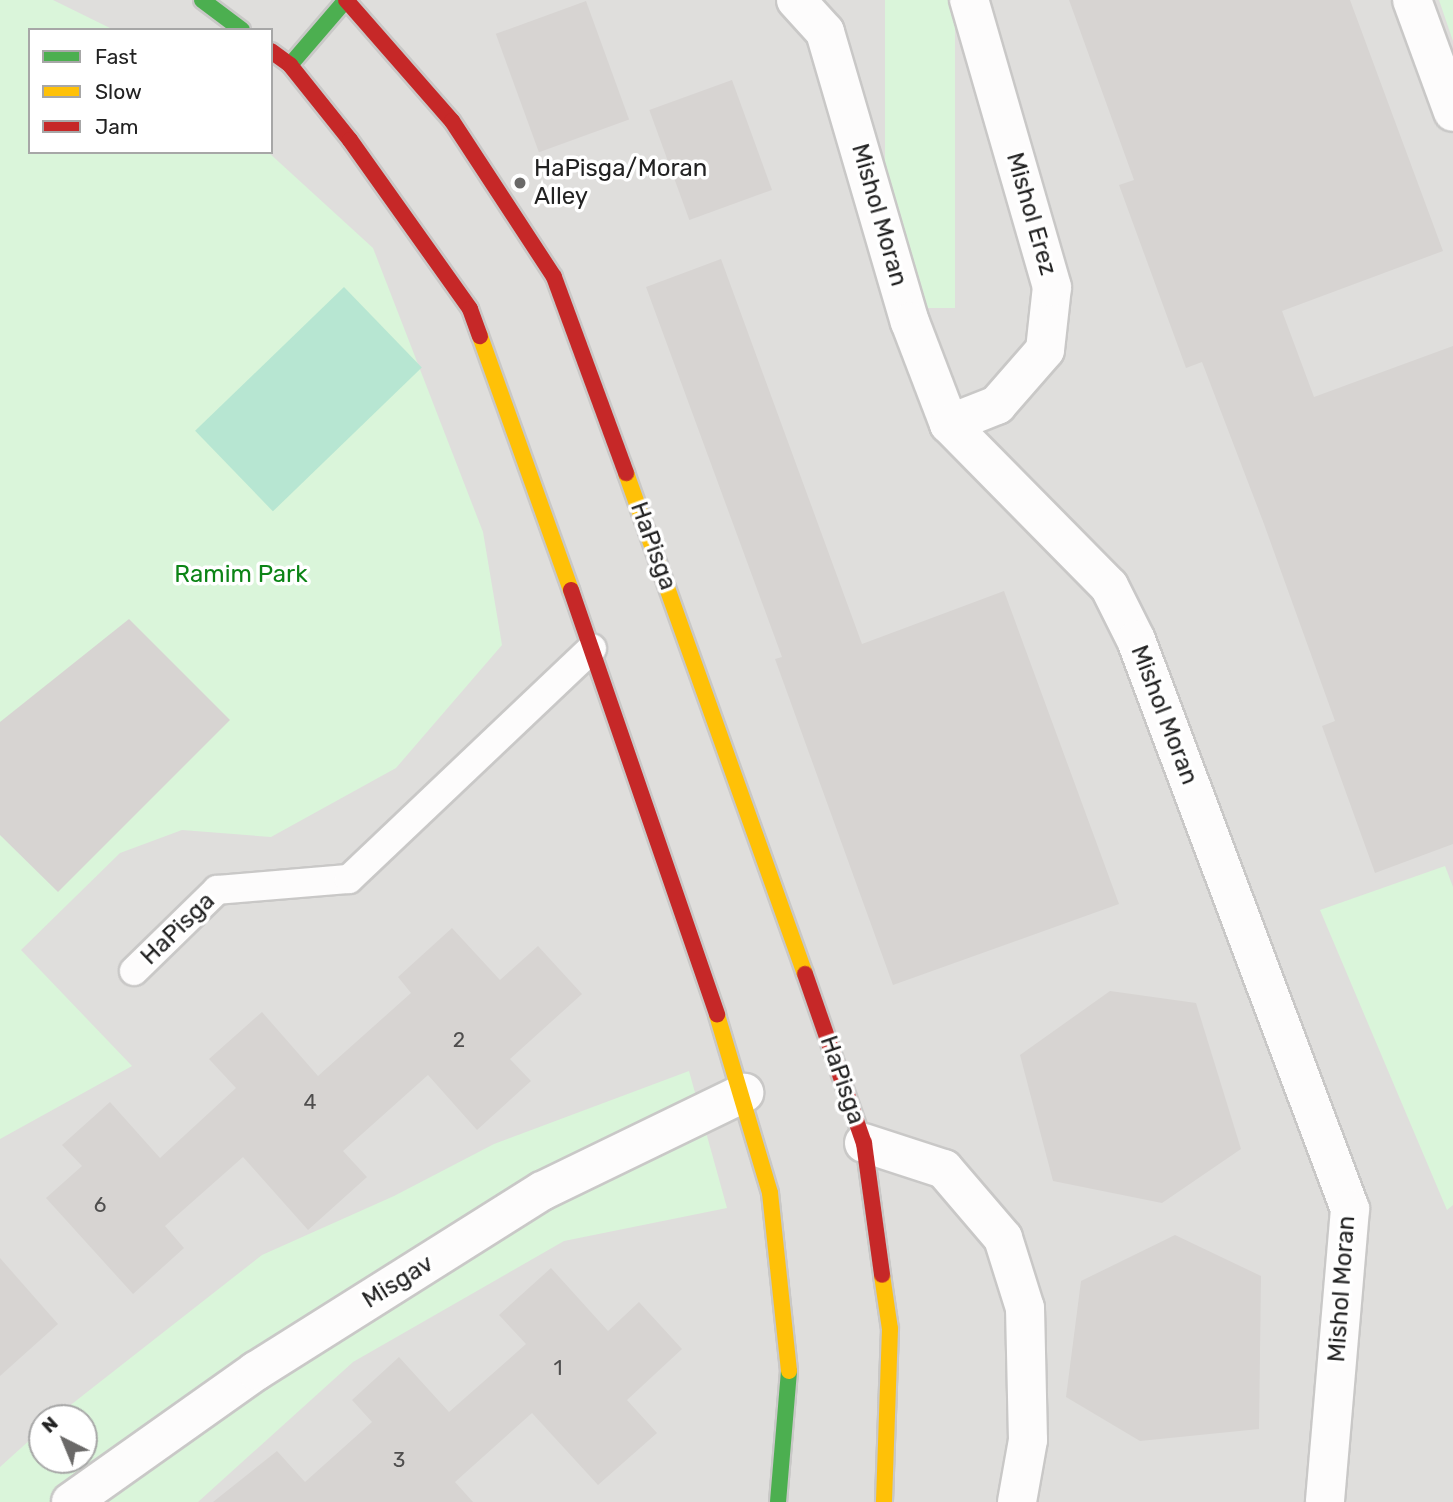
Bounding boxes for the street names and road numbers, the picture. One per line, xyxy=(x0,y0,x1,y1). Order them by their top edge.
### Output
street label: Mishol Moran xyxy=(845,140,913,290)
street label: Mishol Erez xyxy=(1000,149,1062,279)
street label: HaPisga xyxy=(624,498,682,594)
street label: Mishol Moran xyxy=(1124,641,1204,789)
street label: HaPisga xyxy=(135,887,221,971)
street label: HaPisga xyxy=(814,1032,870,1128)
street label: Mishol Moran xyxy=(1323,1215,1361,1363)
street label: Misgav xyxy=(357,1249,439,1315)

